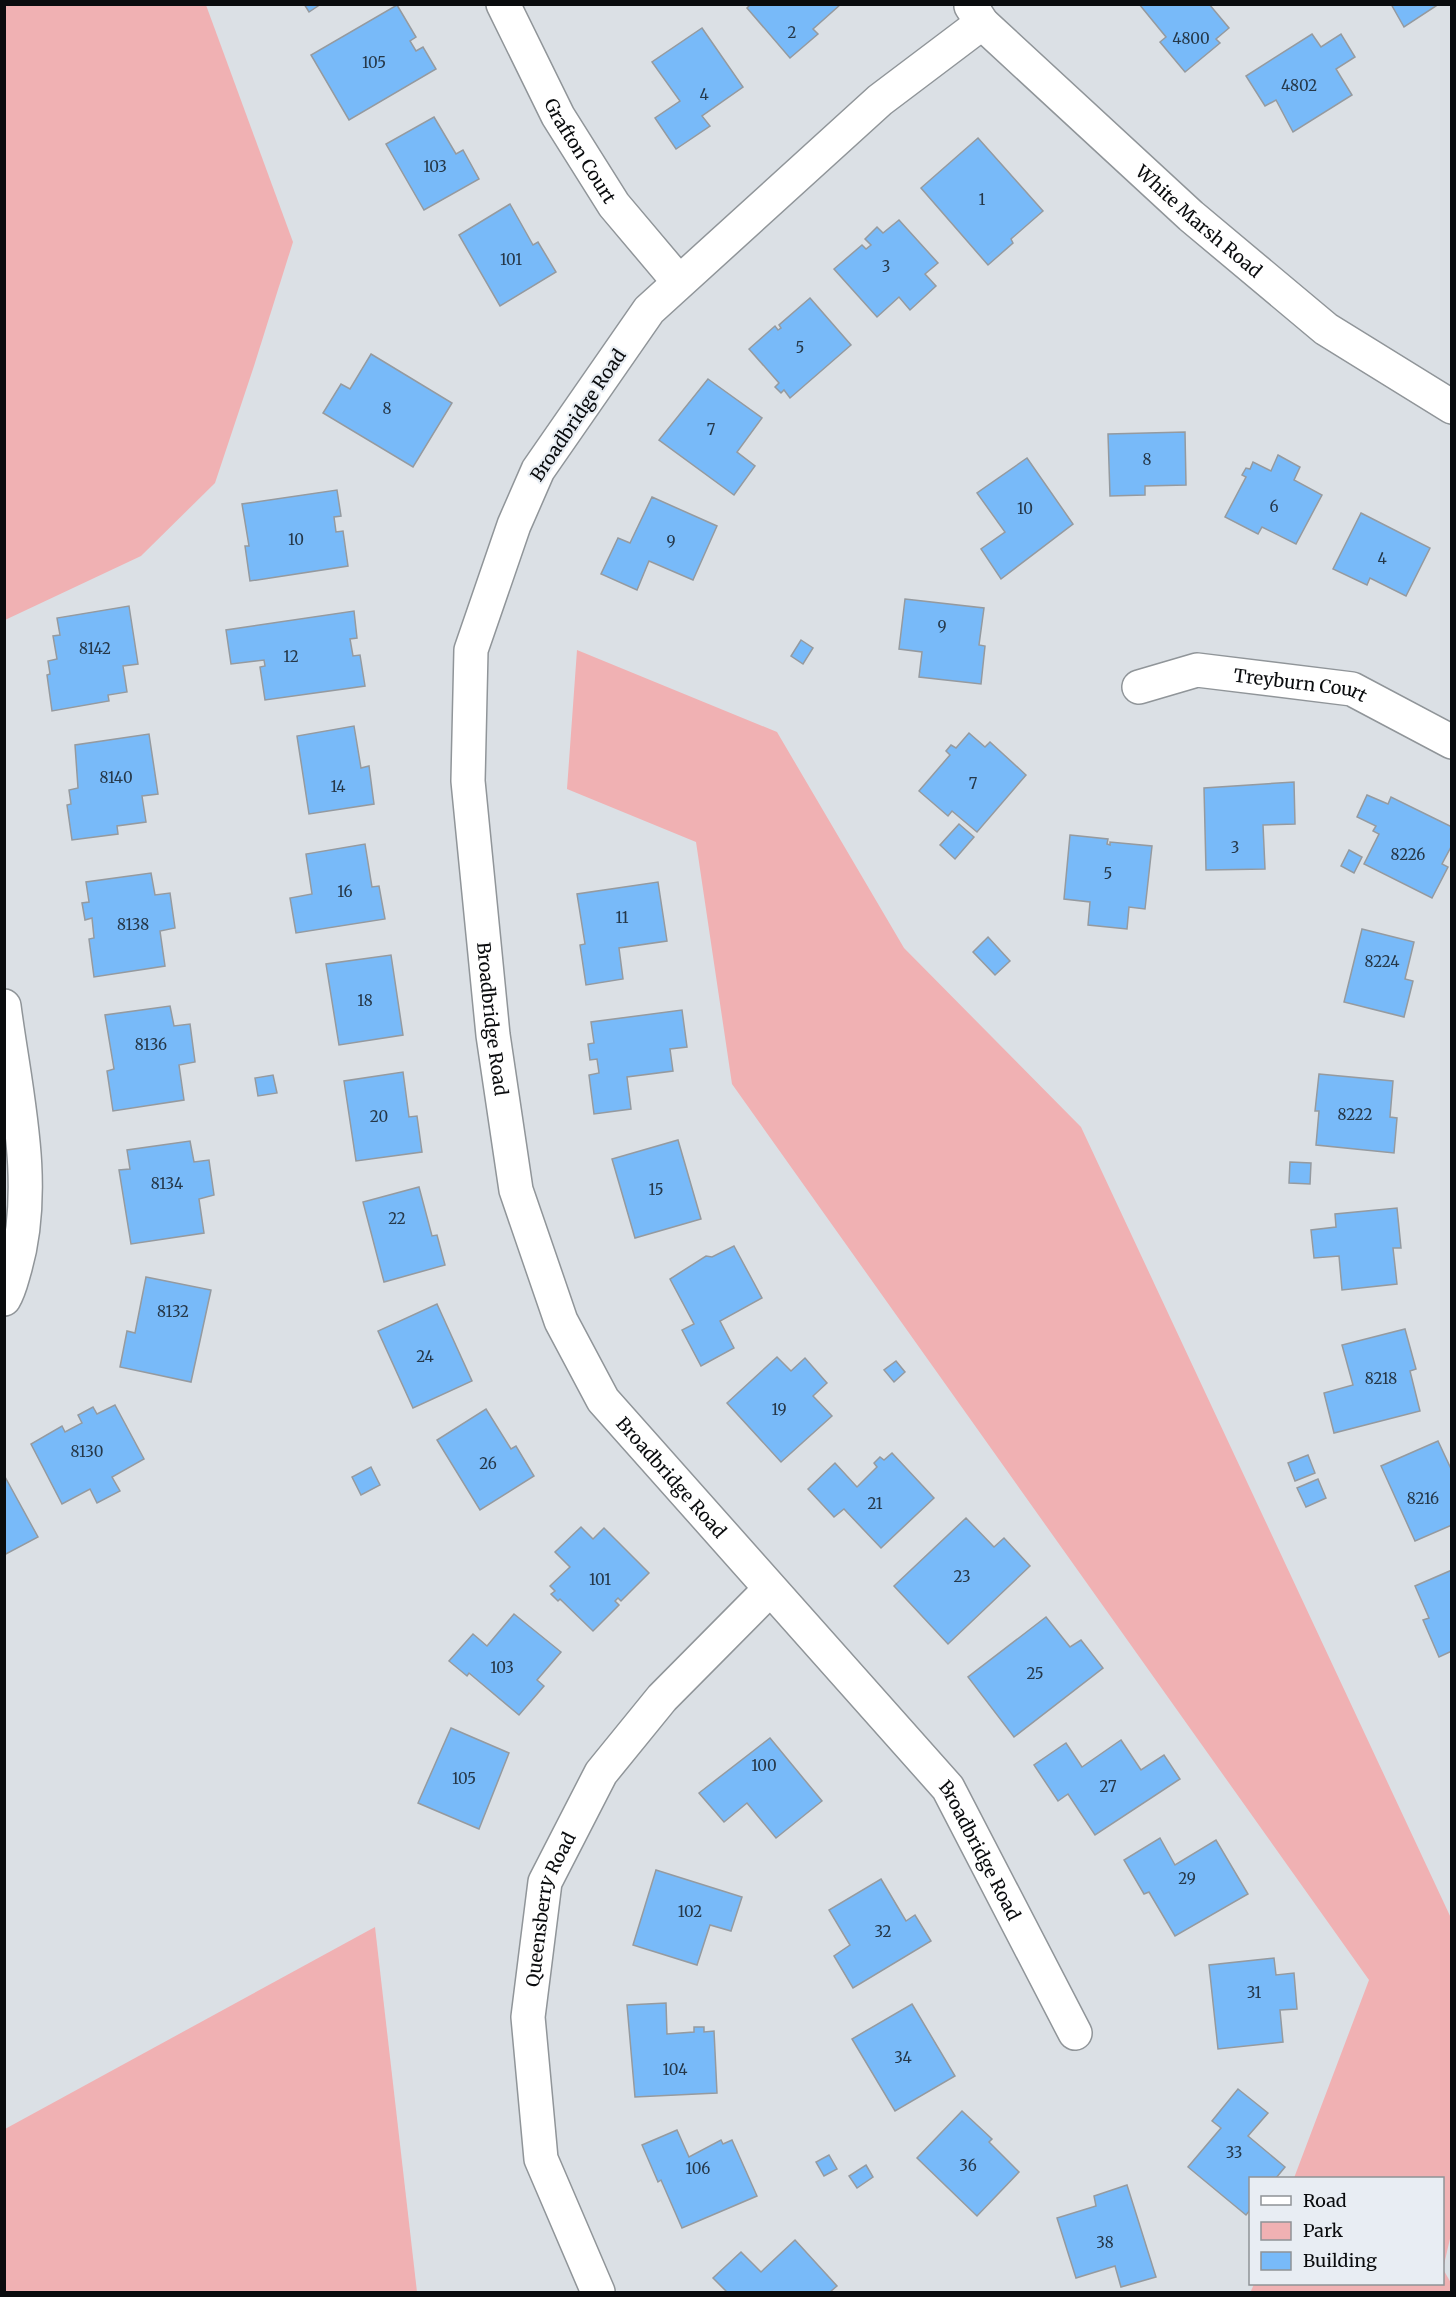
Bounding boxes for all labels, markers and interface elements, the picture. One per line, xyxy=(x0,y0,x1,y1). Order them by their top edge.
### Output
house number: 2 xyxy=(788,23,797,42)
house number: 4800 xyxy=(1172,29,1210,48)
house number: 105 xyxy=(362,53,386,72)
house number: 4802 xyxy=(1281,76,1317,95)
house number: 4 xyxy=(699,85,709,104)
street label: Grafton Court xyxy=(540,94,621,207)
house number: 103 xyxy=(423,157,447,176)
street label: White Marsh Road xyxy=(1131,159,1267,282)
house number: 1 xyxy=(979,190,986,209)
house number: 101 xyxy=(500,250,522,269)
house number: 3 xyxy=(882,257,890,276)
house number: 5 xyxy=(796,338,804,357)
street label: Broadbridge Road xyxy=(525,344,631,485)
house number: 8 xyxy=(383,399,392,418)
house number: 7 xyxy=(707,420,716,439)
house number: 8 xyxy=(1143,450,1152,469)
house number: 6 xyxy=(1269,497,1279,516)
house number: 10 xyxy=(1017,499,1033,518)
house number: 10 xyxy=(288,530,304,549)
house number: 9 xyxy=(666,532,676,551)
house number: 4 xyxy=(1377,549,1387,568)
house number: 9 xyxy=(937,617,947,636)
house number: 8142 xyxy=(79,639,111,658)
house number: 12 xyxy=(283,647,299,666)
street label: Treyburn Court xyxy=(1233,663,1371,707)
house number: 8140 xyxy=(99,768,133,787)
house number: 7 xyxy=(969,774,978,793)
house number: 14 xyxy=(330,777,346,796)
house number: 3 xyxy=(1231,838,1239,857)
house number: 8226 xyxy=(1391,845,1425,864)
house number: 5 xyxy=(1104,864,1112,883)
house number: 16 xyxy=(337,882,353,901)
house number: 11 xyxy=(615,908,629,927)
house number: 8138 xyxy=(117,915,149,934)
street label: Broadbridge Road xyxy=(472,941,513,1097)
house number: 8224 xyxy=(1365,952,1399,971)
house number: 18 xyxy=(357,991,373,1010)
house number: 8136 xyxy=(135,1035,167,1054)
house number: 8222 xyxy=(1338,1105,1372,1124)
house number: 20 xyxy=(370,1107,388,1126)
house number: 8134 xyxy=(151,1174,183,1193)
house number: 15 xyxy=(648,1180,664,1199)
house number: 22 xyxy=(388,1209,406,1228)
house number: 8132 xyxy=(157,1302,189,1321)
house number: 24 xyxy=(416,1347,434,1366)
house number: 8218 xyxy=(1365,1369,1397,1388)
house number: 19 xyxy=(771,1400,787,1419)
street label: Broadbridge Road xyxy=(612,1412,732,1543)
house number: 8130 xyxy=(71,1442,103,1461)
house number: 26 xyxy=(479,1454,497,1473)
house number: 8216 xyxy=(1407,1489,1439,1508)
house number: 21 xyxy=(867,1494,883,1513)
house number: 23 xyxy=(954,1567,970,1586)
house number: 101 xyxy=(589,1570,611,1589)
house number: 103 xyxy=(490,1658,514,1677)
house number: 25 xyxy=(1026,1664,1044,1683)
house number: 100 xyxy=(751,1756,777,1775)
house number: 105 xyxy=(452,1769,476,1788)
street label: Broadbridge Road xyxy=(935,1775,1026,1924)
house number: 27 xyxy=(1100,1777,1117,1796)
street label: Queensberry Road xyxy=(520,1828,580,1988)
house number: 29 xyxy=(1178,1869,1196,1888)
house number: 102 xyxy=(678,1902,702,1921)
house number: 32 xyxy=(874,1922,892,1941)
house number: 31 xyxy=(1247,1983,1262,2002)
house number: 34 xyxy=(894,2048,912,2067)
house number: 104 xyxy=(663,2060,687,2079)
house number: 33 xyxy=(1226,2143,1242,2162)
house number: 36 xyxy=(959,2156,977,2175)
house number: 106 xyxy=(686,2159,710,2178)
legend xyxy=(1249,2177,1444,2285)
text: Road xyxy=(1303,2189,1347,2212)
text: Park xyxy=(1303,2219,1344,2242)
house number: 38 xyxy=(1096,2233,1114,2252)
text: Building xyxy=(1303,2249,1377,2272)

